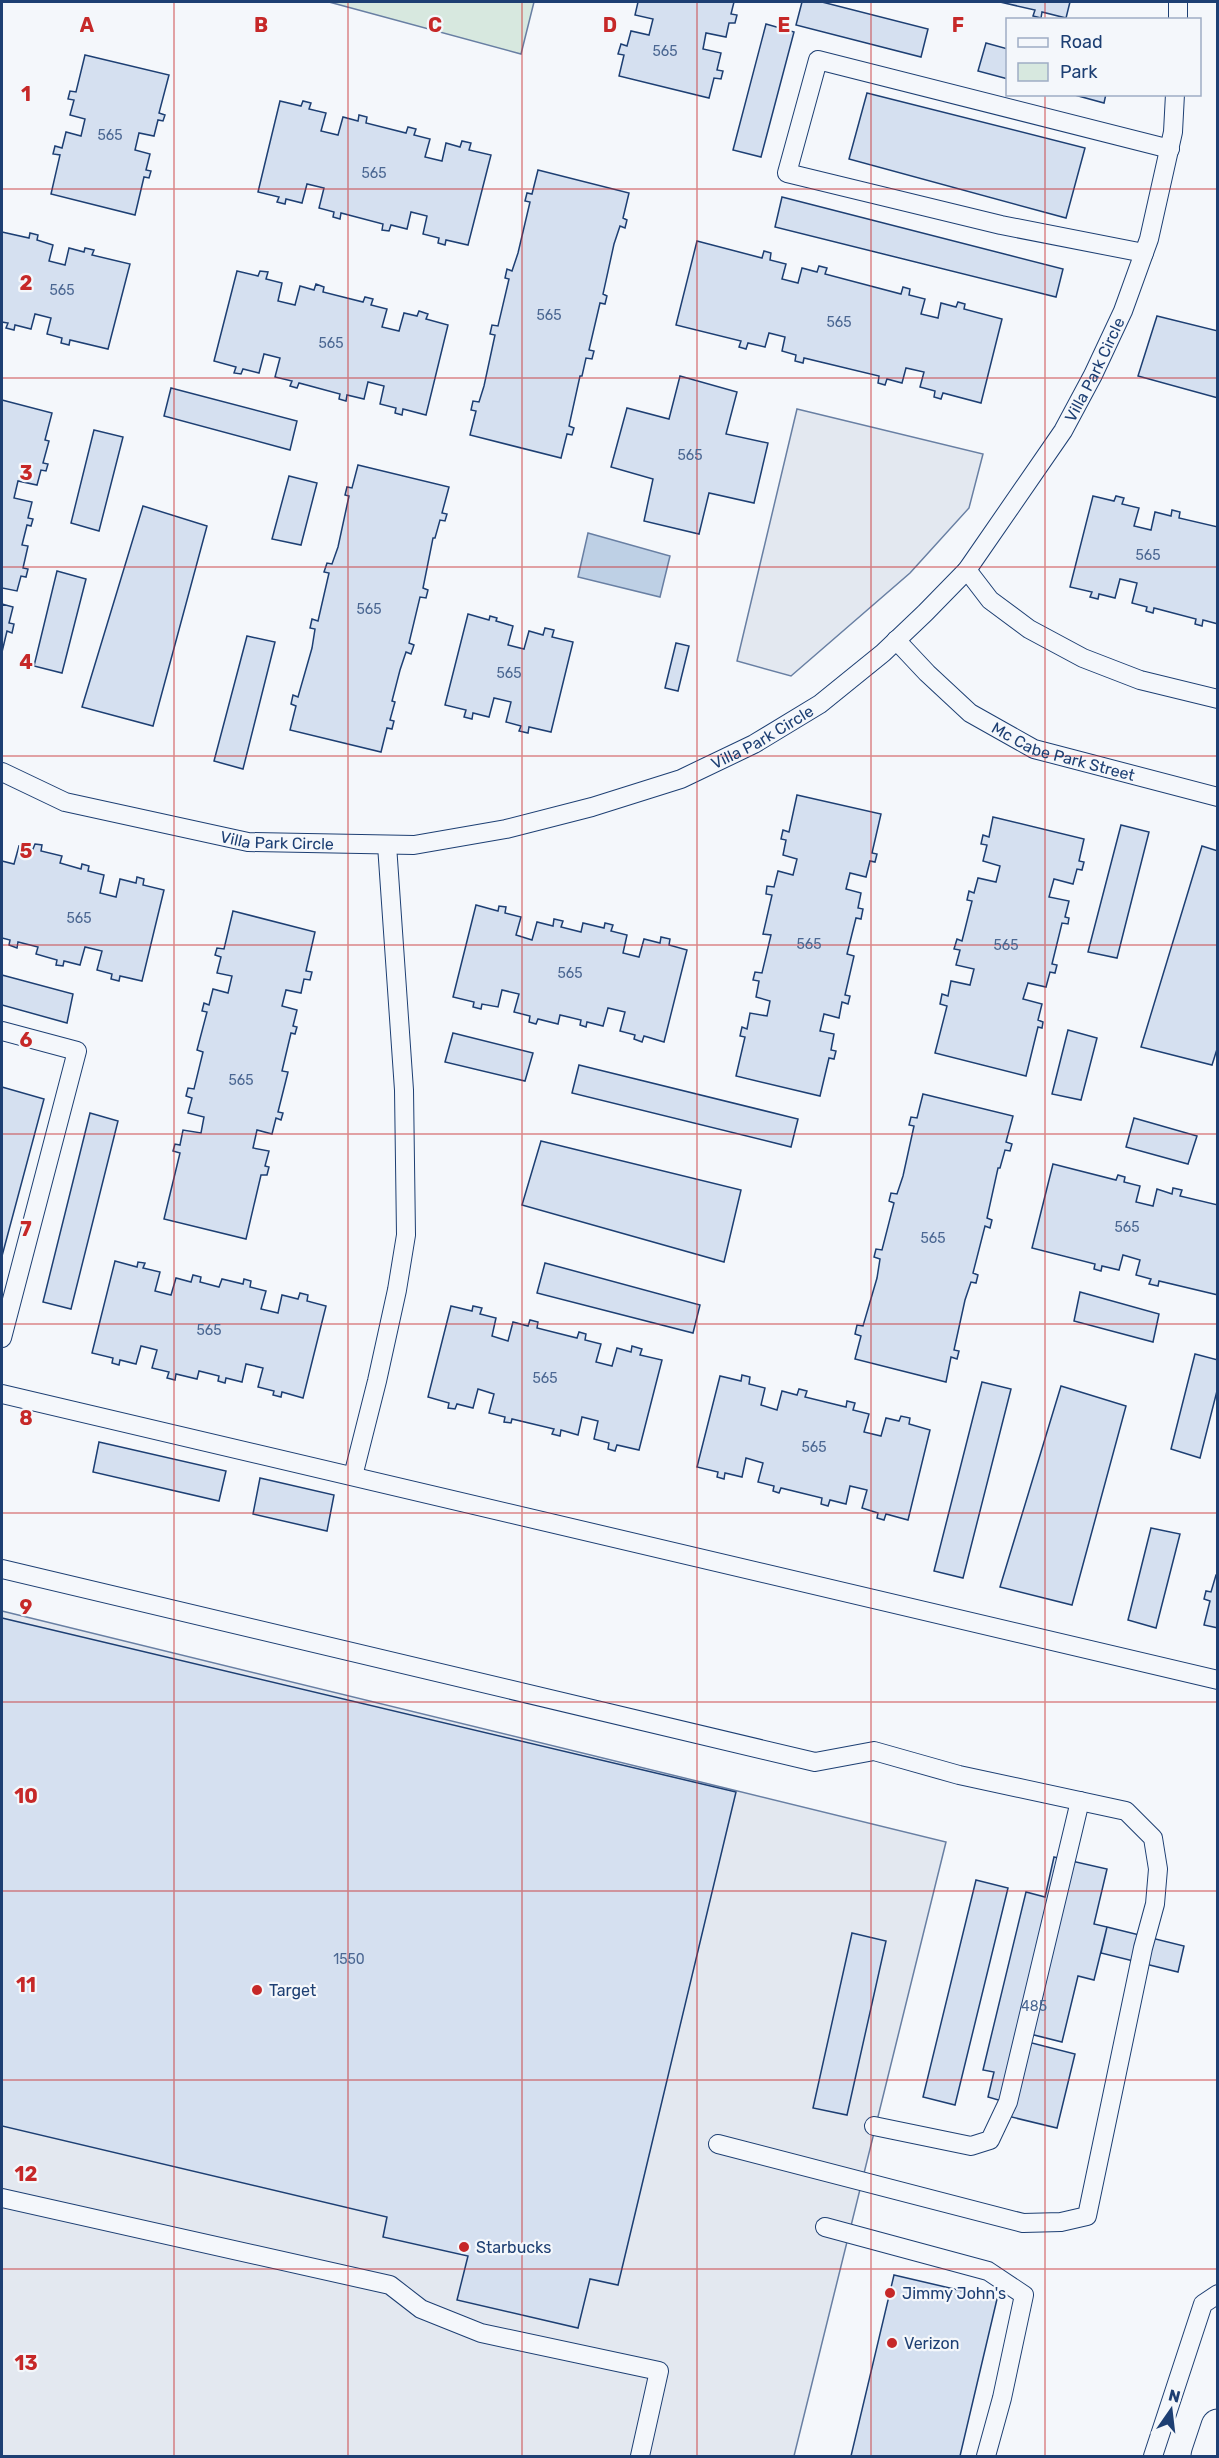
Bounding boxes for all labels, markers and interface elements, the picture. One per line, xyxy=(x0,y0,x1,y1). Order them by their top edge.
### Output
text: A xyxy=(80,13,95,37)
text: B xyxy=(254,13,268,37)
text: C xyxy=(428,13,442,37)
text: D xyxy=(603,13,617,37)
text: E xyxy=(778,13,790,37)
text: F xyxy=(952,13,964,37)
legend xyxy=(1006,18,1201,96)
text: Road xyxy=(1060,31,1103,53)
house number: 565 xyxy=(652,43,678,60)
text: Park xyxy=(1060,61,1098,83)
text: 1 xyxy=(21,82,31,106)
house number: 565 xyxy=(97,127,123,144)
house number: 565 xyxy=(361,165,387,182)
text: 2 xyxy=(20,271,33,295)
house number: 565 xyxy=(49,282,75,299)
house number: 565 xyxy=(536,307,562,324)
house number: 565 xyxy=(826,314,852,331)
street label: Villa Park Circle xyxy=(1060,314,1128,425)
house number: 565 xyxy=(318,335,344,352)
house number: 565 xyxy=(677,447,703,464)
text: 3 xyxy=(19,461,33,485)
house number: 565 xyxy=(1135,547,1161,564)
house number: 565 xyxy=(356,601,382,618)
text: 4 xyxy=(19,650,33,674)
house number: 565 xyxy=(496,665,522,682)
street label: Villa Park Circle xyxy=(708,701,817,773)
street label: Mc Cabe Park Street xyxy=(989,718,1137,784)
street label: Villa Park Circle xyxy=(218,827,334,853)
text: 5 xyxy=(20,839,33,863)
house number: 565 xyxy=(66,910,92,927)
house number: 565 xyxy=(796,936,822,953)
house number: 565 xyxy=(993,937,1019,954)
house number: 565 xyxy=(557,965,583,982)
text: 6 xyxy=(19,1028,33,1052)
house number: 565 xyxy=(228,1072,254,1089)
text: 7 xyxy=(20,1217,32,1241)
house number: 565 xyxy=(1114,1219,1140,1236)
house number: 565 xyxy=(920,1230,946,1247)
house number: 565 xyxy=(196,1322,222,1339)
house number: 565 xyxy=(532,1370,558,1387)
text: 8 xyxy=(19,1406,33,1430)
house number: 565 xyxy=(801,1439,827,1456)
text: 9 xyxy=(20,1595,33,1619)
text: 10 xyxy=(14,1784,38,1808)
house number: 1550 xyxy=(333,1951,365,1968)
text: 11 xyxy=(16,1973,36,1997)
place label: Target xyxy=(269,1981,316,2000)
marker: Target xyxy=(250,1983,264,1997)
house number: 485 xyxy=(1021,1998,1047,2015)
text: 12 xyxy=(15,2162,37,2186)
place label: Starbucks xyxy=(476,2238,551,2257)
marker: Starbucks xyxy=(457,2240,471,2254)
place label: Jimmy John's xyxy=(902,2284,1006,2303)
marker: Jimmy John's xyxy=(883,2286,897,2300)
place label: Verizon xyxy=(904,2334,959,2353)
marker: Verizon xyxy=(885,2336,899,2350)
text: 13 xyxy=(14,2351,38,2375)
north arrow xyxy=(1141,2380,1201,2440)
text: N xyxy=(1167,2385,1182,2407)

